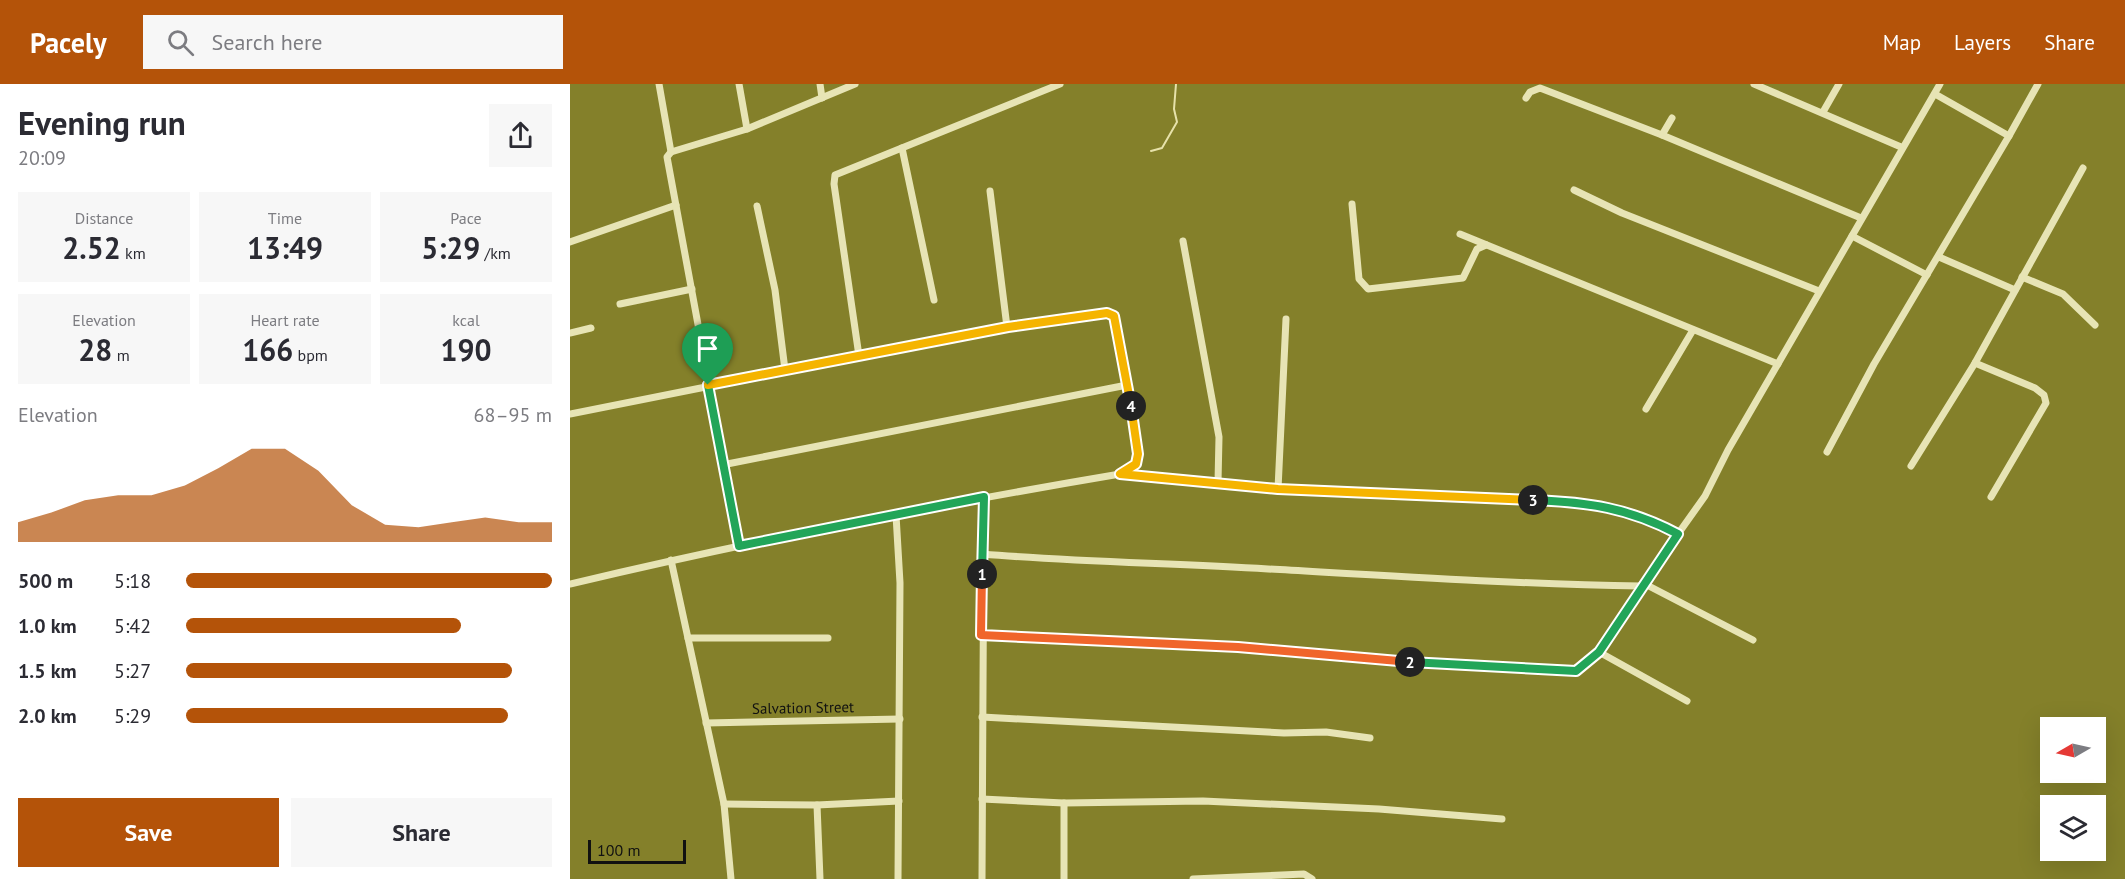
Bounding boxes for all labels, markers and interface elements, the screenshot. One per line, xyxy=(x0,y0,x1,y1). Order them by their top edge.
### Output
search box xyxy=(143,15,563,69)
text: Pacely xyxy=(30,24,107,61)
icon: search xyxy=(164,26,197,59)
text: Search here xyxy=(212,28,323,56)
text: Map xyxy=(1883,29,1921,56)
text: Layers xyxy=(1954,29,2011,56)
text: Share xyxy=(2044,29,2095,56)
text: Evening run xyxy=(18,101,186,144)
button: share xyxy=(489,104,552,167)
text: 20:09 xyxy=(18,145,66,171)
text: Distance xyxy=(75,208,133,228)
text: Time xyxy=(268,208,302,228)
text: Pace xyxy=(450,208,482,228)
text: 2.52 xyxy=(62,228,121,267)
text: 13:49 xyxy=(247,228,323,267)
text: 5:29 xyxy=(421,228,480,267)
text: km xyxy=(121,243,146,263)
text: /km xyxy=(480,243,511,263)
text: Elevation xyxy=(72,310,136,330)
text: Heart rate xyxy=(250,310,320,330)
text: kcal xyxy=(452,310,480,330)
pin xyxy=(682,323,733,385)
text: 28 xyxy=(78,330,112,369)
text: 166 xyxy=(242,330,293,369)
text: 190 xyxy=(440,330,492,369)
icon: arrive xyxy=(691,332,724,365)
text: m xyxy=(112,345,130,365)
text: bpm xyxy=(293,345,328,365)
pin: 4 xyxy=(1116,391,1146,421)
text: 4 xyxy=(1126,396,1136,416)
text: Elevation xyxy=(18,402,98,428)
text: 68–95 m xyxy=(474,402,552,428)
pin: 3 xyxy=(1518,485,1548,515)
text: 3 xyxy=(1528,490,1538,510)
pin: 1 xyxy=(967,559,997,589)
text: 1 xyxy=(977,564,987,584)
text: 500 m xyxy=(18,568,73,594)
text: 5:18 xyxy=(114,568,151,594)
text: 1.0 km xyxy=(18,613,77,639)
text: 5:42 xyxy=(114,613,151,639)
pin: 2 xyxy=(1395,647,1425,677)
text: 2 xyxy=(1405,652,1415,672)
text: 1.5 km xyxy=(18,658,77,684)
text: 5:27 xyxy=(114,658,151,684)
street label: Salvation Street xyxy=(752,697,854,718)
text: 2.0 km xyxy=(18,703,77,729)
text: 5:29 xyxy=(114,703,151,729)
north arrow xyxy=(2040,717,2106,783)
map controls xyxy=(2040,717,2106,861)
button: layers xyxy=(2040,795,2106,861)
button: Save xyxy=(18,798,279,867)
button: Share xyxy=(291,798,552,867)
scale bar xyxy=(588,837,686,864)
text: 100 m xyxy=(597,840,640,860)

